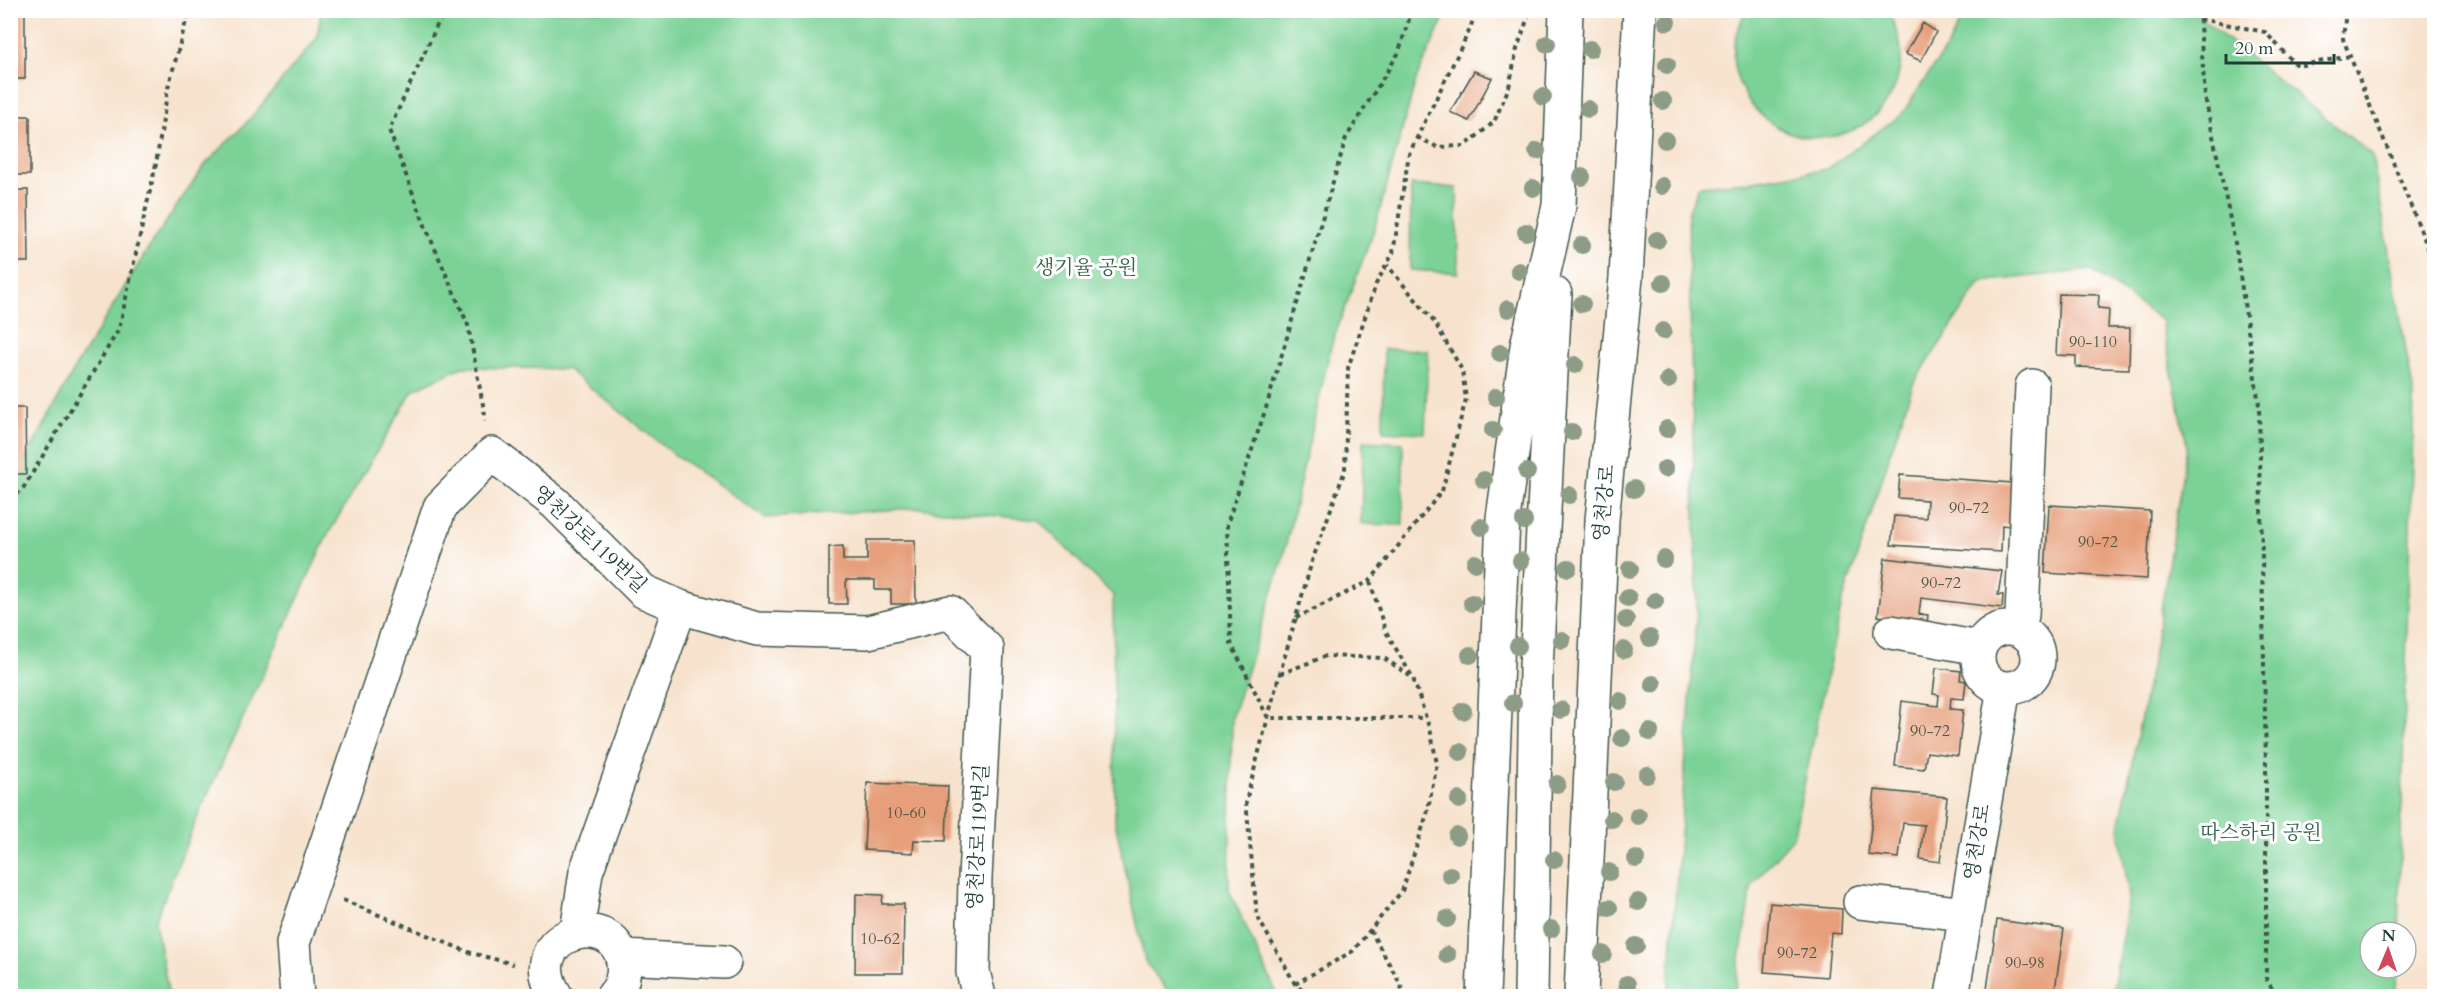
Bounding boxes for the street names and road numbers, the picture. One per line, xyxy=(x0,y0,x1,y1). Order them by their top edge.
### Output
street label: 영천강로 xyxy=(1587,463,1621,543)
street label: 영천강로119번길 xyxy=(527,479,653,599)
street label: 영천강로119번길 xyxy=(961,763,995,911)
street label: 영천강로 xyxy=(1958,802,1996,882)

